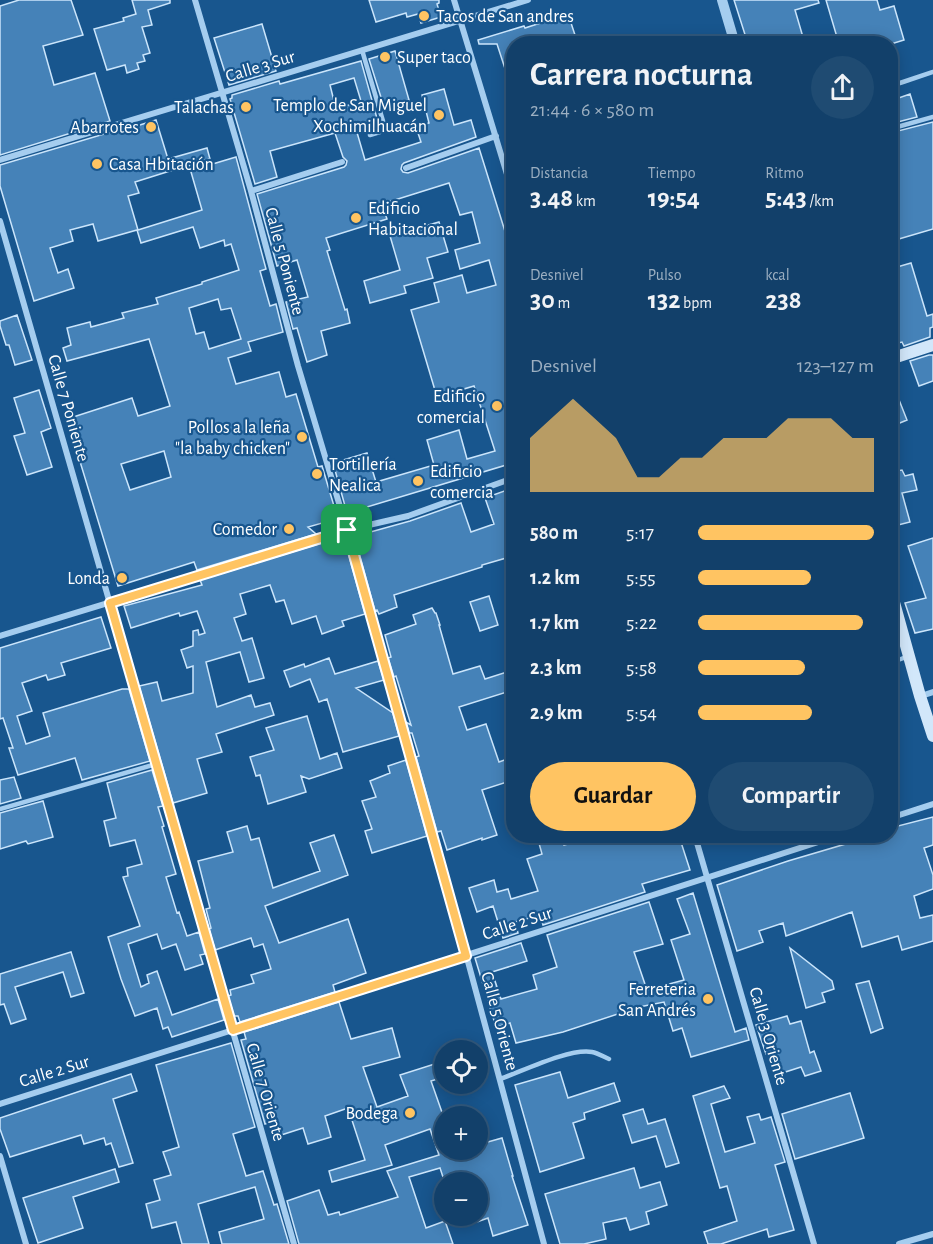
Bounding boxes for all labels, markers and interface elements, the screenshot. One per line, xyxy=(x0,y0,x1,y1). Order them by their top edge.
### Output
place label: Tacos de San andres xyxy=(436,8,574,26)
marker: Tacos de San andres xyxy=(417,9,431,23)
street label: Calle 3 Sur xyxy=(223,48,297,86)
place label: Super taco xyxy=(397,49,471,67)
marker: Super taco xyxy=(378,50,392,64)
button: share xyxy=(811,56,874,119)
text: Carrera nocturna xyxy=(530,59,753,92)
place label: Templo de San Miguel Xochimilhuacán xyxy=(273,97,427,136)
place label: Talachas xyxy=(174,99,234,117)
marker: Talachas xyxy=(239,100,253,114)
text: 21:44 · 6 × 580 m xyxy=(530,100,654,120)
marker: Templo de San Miguel Xochimilhuacán xyxy=(432,108,446,122)
place label: Abarrotes xyxy=(70,119,139,137)
marker: Abarrotes xyxy=(144,120,158,134)
place label: Casa Hbitación xyxy=(109,156,214,174)
marker: Casa Hbitación xyxy=(90,157,104,171)
text: Distancia xyxy=(530,165,588,181)
text: Tiempo xyxy=(648,165,696,181)
text: Ritmo xyxy=(765,165,804,181)
text: 3.48 xyxy=(530,185,573,211)
text: 19:54 xyxy=(648,185,700,211)
text: 5:43 xyxy=(765,185,807,211)
text: km xyxy=(573,193,596,209)
text: /km xyxy=(807,193,834,209)
place label: Edificio Habitacional xyxy=(368,200,458,239)
street label: Calle 5 Poniente xyxy=(261,206,307,317)
marker: Edificio Habitacional xyxy=(349,211,363,225)
text: Desnivel xyxy=(530,267,584,283)
text: Pulso xyxy=(648,267,682,283)
text: kcal xyxy=(765,267,790,283)
text: 30 xyxy=(530,287,555,313)
text: 132 xyxy=(648,287,680,313)
text: 238 xyxy=(765,287,802,313)
text: m xyxy=(555,295,570,311)
text: bpm xyxy=(680,295,712,311)
street label: Calle 7 Poniente xyxy=(44,353,92,464)
text: Desnivel xyxy=(530,356,597,376)
text: 123–127 m xyxy=(797,356,874,376)
place label: Edificio comercial xyxy=(417,388,485,427)
marker: Edificio comercial xyxy=(490,399,504,413)
place label: Pollos a la leña "la baby chicken" xyxy=(175,419,290,458)
marker: Pollos a la leña "la baby chicken" xyxy=(295,430,309,444)
place label: Tortillería Nealica xyxy=(329,456,397,495)
place label: Edificio comercia xyxy=(430,463,494,502)
marker: Tortillería Nealica xyxy=(310,467,324,481)
marker: Edificio comercia xyxy=(411,474,425,488)
pin xyxy=(321,504,372,555)
icon: arrive xyxy=(330,513,363,546)
place label: Comedor xyxy=(213,521,277,539)
marker: Comedor xyxy=(282,522,296,536)
text: 580 m xyxy=(530,523,578,543)
text: 5:17 xyxy=(626,523,654,543)
text: 1.2 km xyxy=(530,568,580,588)
text: 5:55 xyxy=(626,568,656,588)
place label: Londa xyxy=(67,570,110,588)
marker: Londa xyxy=(115,571,129,585)
text: 1.7 km xyxy=(530,613,579,633)
text: 5:22 xyxy=(626,613,657,633)
text: 2.3 km xyxy=(530,658,582,678)
text: 5:58 xyxy=(626,658,657,678)
text: 2.9 km xyxy=(530,703,583,723)
text: 5:54 xyxy=(626,703,657,723)
button: Guardar xyxy=(530,762,696,831)
button: Compartir xyxy=(708,762,874,831)
street label: Calle 2 Sur xyxy=(480,904,555,944)
street label: Calle 5 Oriente xyxy=(477,970,521,1073)
place label: Ferreteria San Andrés xyxy=(618,981,696,1020)
street label: Calle 3 Oriente xyxy=(745,985,791,1087)
marker: Ferreteria San Andrés xyxy=(701,992,715,1006)
map controls xyxy=(434,1040,488,1226)
button: locate xyxy=(434,1040,488,1094)
street label: Calle 7 Oriente xyxy=(242,1041,288,1143)
street label: Calle 2 Sur xyxy=(17,1053,92,1091)
place label: Bodega xyxy=(345,1105,398,1123)
marker: Bodega xyxy=(403,1106,417,1120)
button: + xyxy=(434,1106,488,1160)
button: − xyxy=(434,1172,488,1226)

